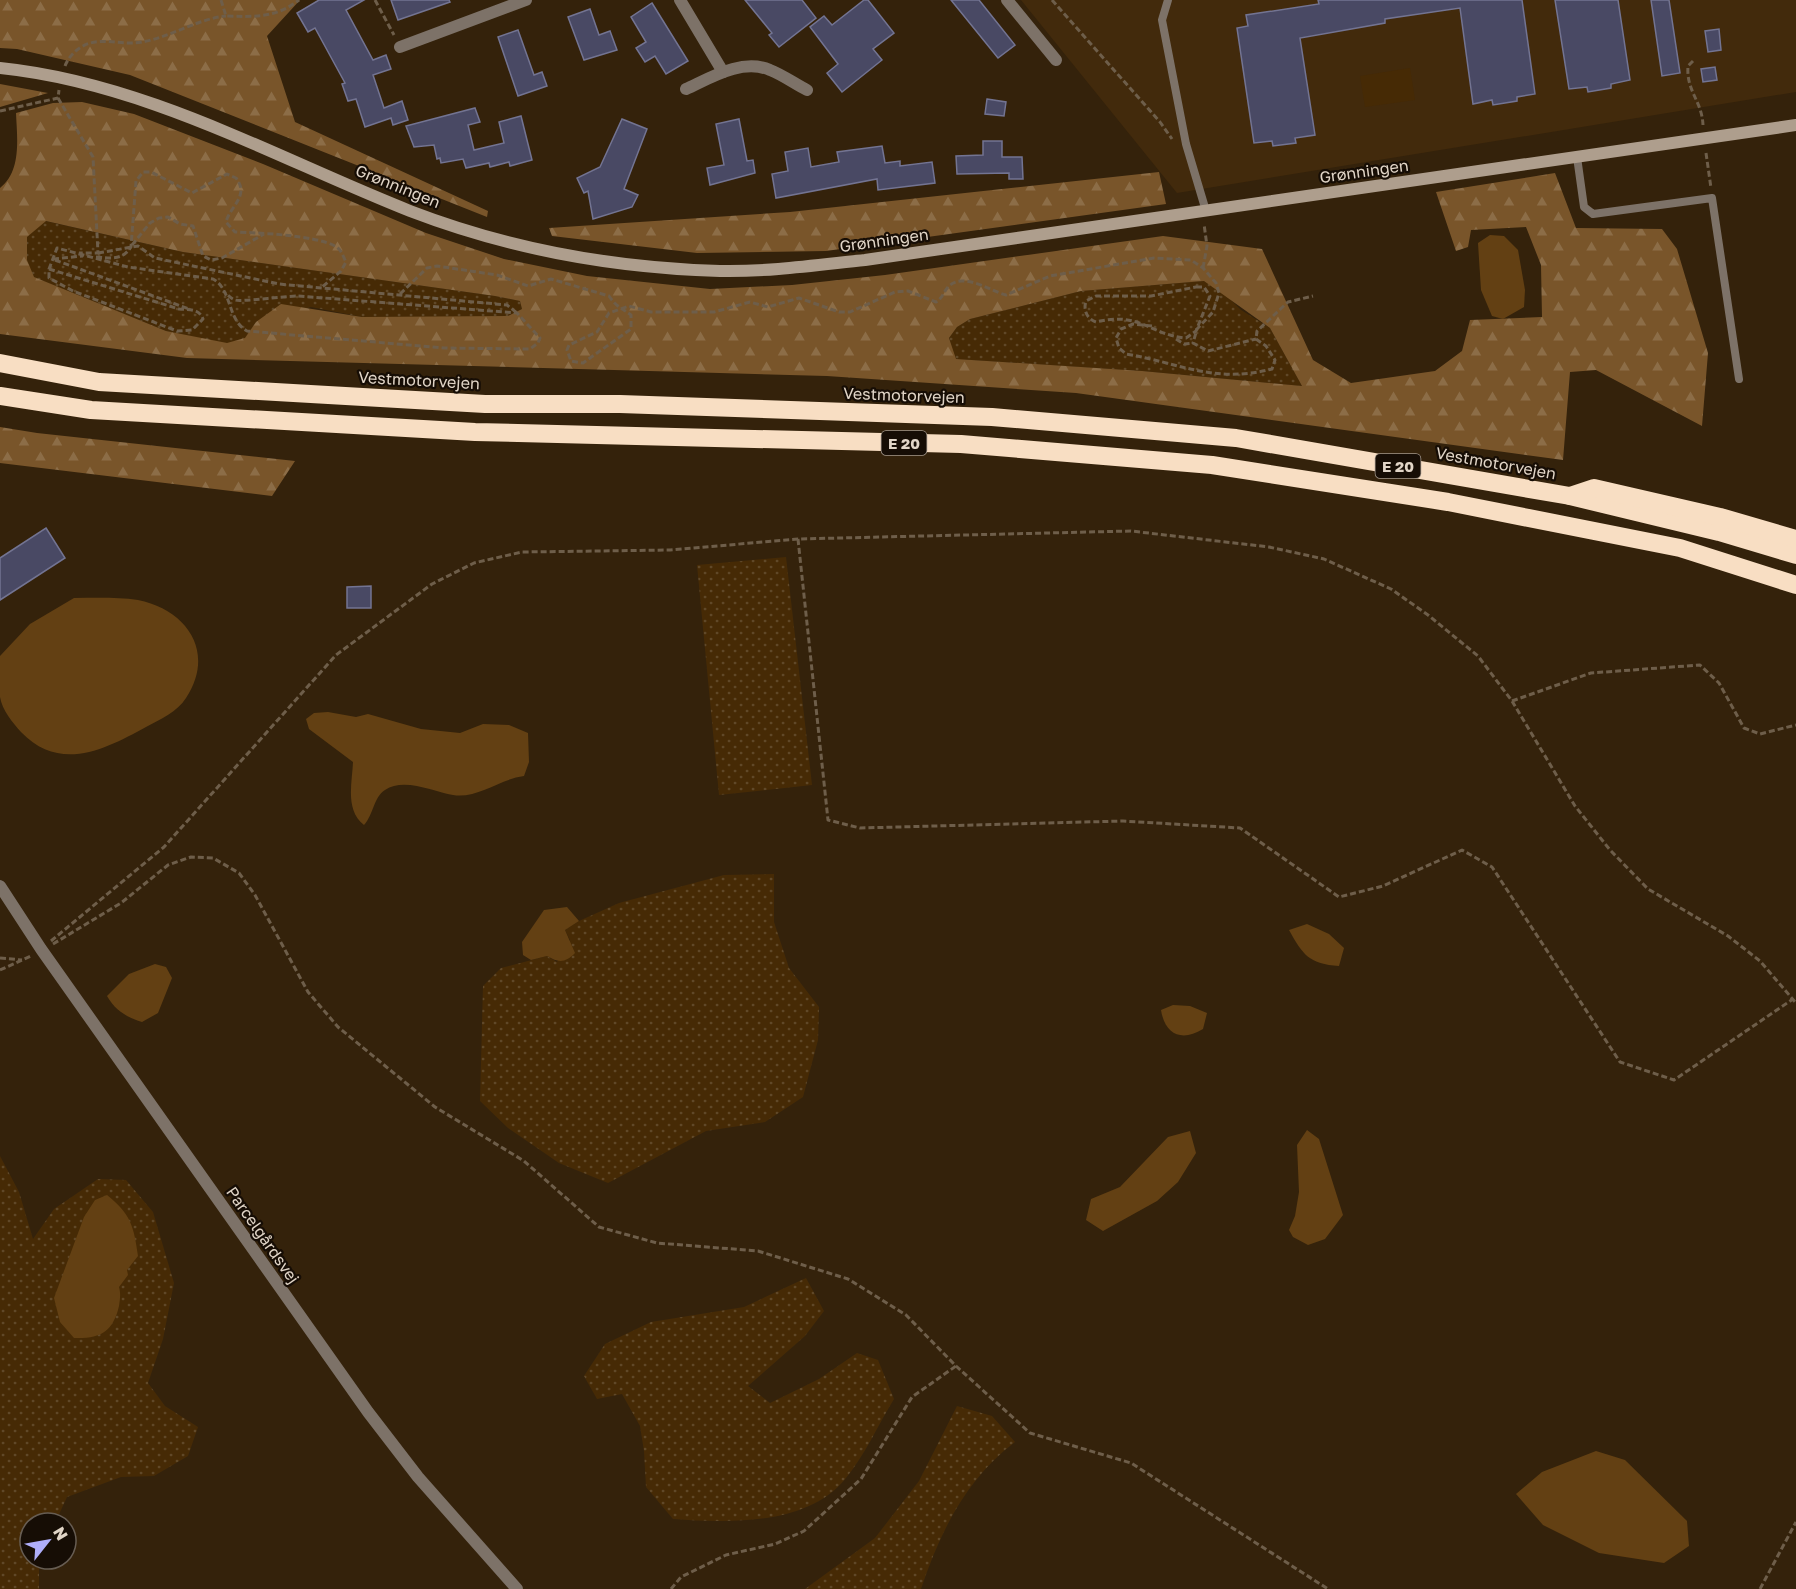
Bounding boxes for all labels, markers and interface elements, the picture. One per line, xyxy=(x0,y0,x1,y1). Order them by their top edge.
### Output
street label: Grønningen xyxy=(1318,155,1410,187)
street label: Grønningen xyxy=(353,160,443,212)
street label: Grønningen xyxy=(838,224,930,256)
street label: Vestmotorvejen xyxy=(358,367,480,393)
street label: Vestmotorvejen xyxy=(843,383,965,407)
road number: E 20 xyxy=(882,431,926,455)
street label: Vestmotorvejen xyxy=(1434,443,1558,483)
road number: E 20 xyxy=(1376,454,1420,478)
street label: Parcelgårdsvej xyxy=(222,1183,304,1287)
north arrow xyxy=(18,1511,78,1571)
text: N xyxy=(49,1523,73,1544)

